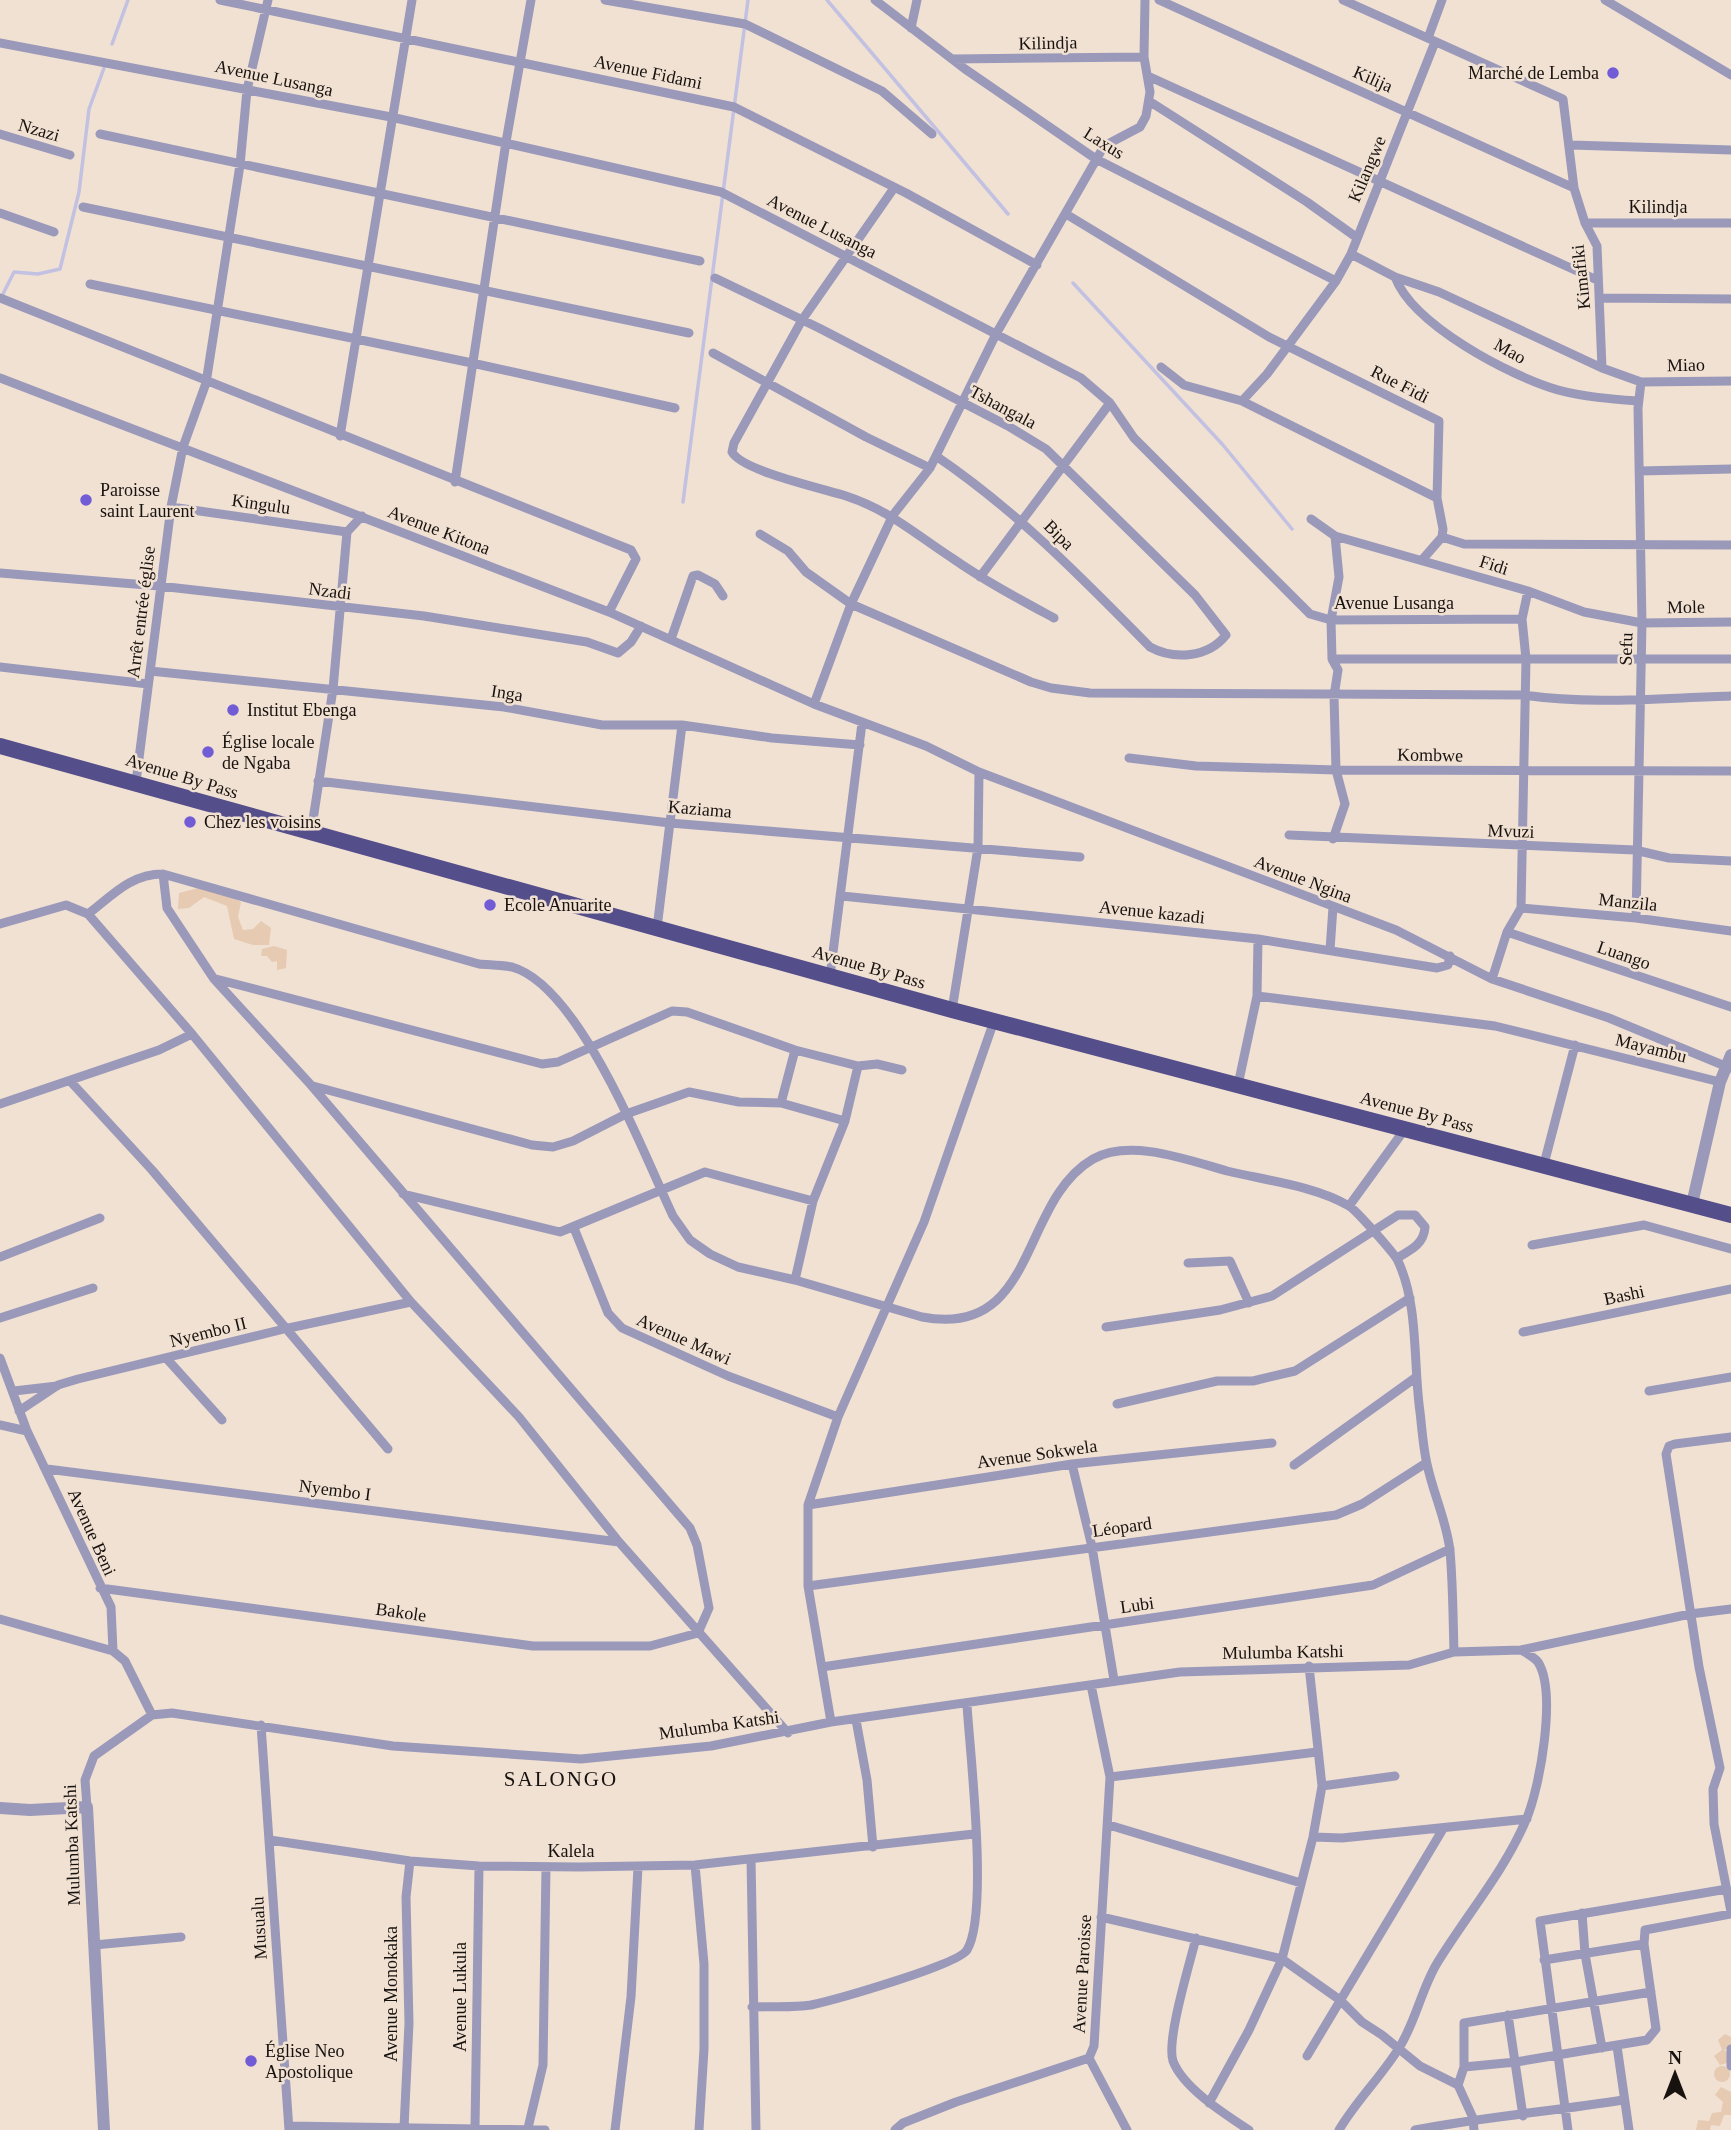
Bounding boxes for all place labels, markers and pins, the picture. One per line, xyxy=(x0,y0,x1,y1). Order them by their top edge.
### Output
place label: Marché de Lemba xyxy=(1468,63,1599,83)
marker: Marché de Lemba xyxy=(1605,65,1621,81)
place label: Paroisse saint Laurent xyxy=(100,480,194,521)
marker: Paroisse saint Laurent xyxy=(78,492,94,508)
place label: Institut Ebenga xyxy=(247,700,356,720)
marker: Institut Ebenga xyxy=(225,702,241,718)
place label: Église locale de Ngaba xyxy=(222,731,314,773)
marker: Église locale de Ngaba xyxy=(200,744,216,760)
place label: Chez les voisins xyxy=(204,812,321,832)
marker: Chez les voisins xyxy=(182,814,198,830)
place label: Ecole Anuarite xyxy=(504,895,611,915)
marker: Ecole Anuarite xyxy=(482,897,498,913)
place label: Église Neo Apostolique xyxy=(265,2040,353,2082)
marker: Église Neo Apostolique xyxy=(243,2053,259,2069)

